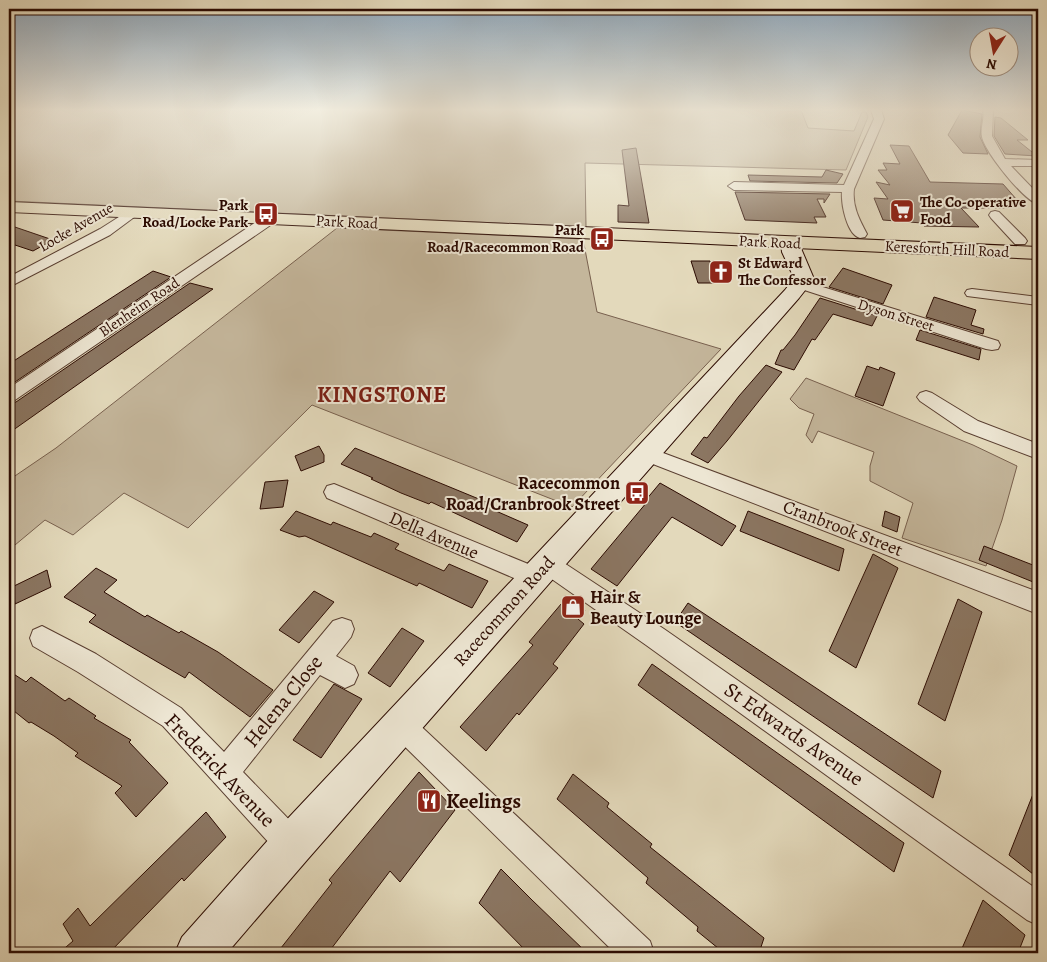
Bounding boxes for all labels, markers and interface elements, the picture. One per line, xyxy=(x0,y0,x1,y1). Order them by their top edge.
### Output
north arrow xyxy=(970,28,1020,78)
text: N xyxy=(985,54,998,75)
place label: The Co-operative Food xyxy=(920,192,1026,229)
place label: Park Road/Locke Park xyxy=(142,195,248,232)
street label: Locke Avenue xyxy=(35,197,117,256)
supermarket icon: The Co-operative Food xyxy=(889,198,915,224)
bus stop icon: Park Road/Locke Park xyxy=(253,201,279,227)
street label: Park Road xyxy=(315,210,380,234)
place label: Park Road/Racecommon Road xyxy=(427,220,585,257)
bus stop icon: Park Road/Racecommon Road xyxy=(589,226,615,252)
street label: Park Road xyxy=(738,230,803,254)
street label: Keresforth Hill Road xyxy=(884,236,1011,262)
place label: St Edward The Confessor xyxy=(738,253,826,290)
church icon: St Edward The Confessor xyxy=(708,259,734,285)
street label: Blenheim Road xyxy=(95,272,184,341)
street label: Dyson Street xyxy=(855,294,937,336)
district label: KINGSTONE xyxy=(317,380,447,410)
place label: Racecommon Road/Cranbrook Street xyxy=(446,471,620,516)
bus stop icon: Racecommon Road/Cranbrook Street xyxy=(624,480,650,506)
street label: Cranbrook Street xyxy=(780,494,906,562)
street label: Della Avenue xyxy=(386,505,482,565)
street label: Racecommon Road xyxy=(448,550,560,671)
place label: Hair & Beauty Lounge xyxy=(590,585,702,630)
shop icon: Hair & Beauty Lounge xyxy=(560,594,586,620)
street label: Helena Close xyxy=(237,649,329,753)
street label: St Edwards Avenue xyxy=(719,676,869,792)
street label: Frederick Avenue xyxy=(158,707,282,833)
place label: Keelings xyxy=(446,787,521,815)
restaurant icon: Keelings xyxy=(416,788,442,814)

